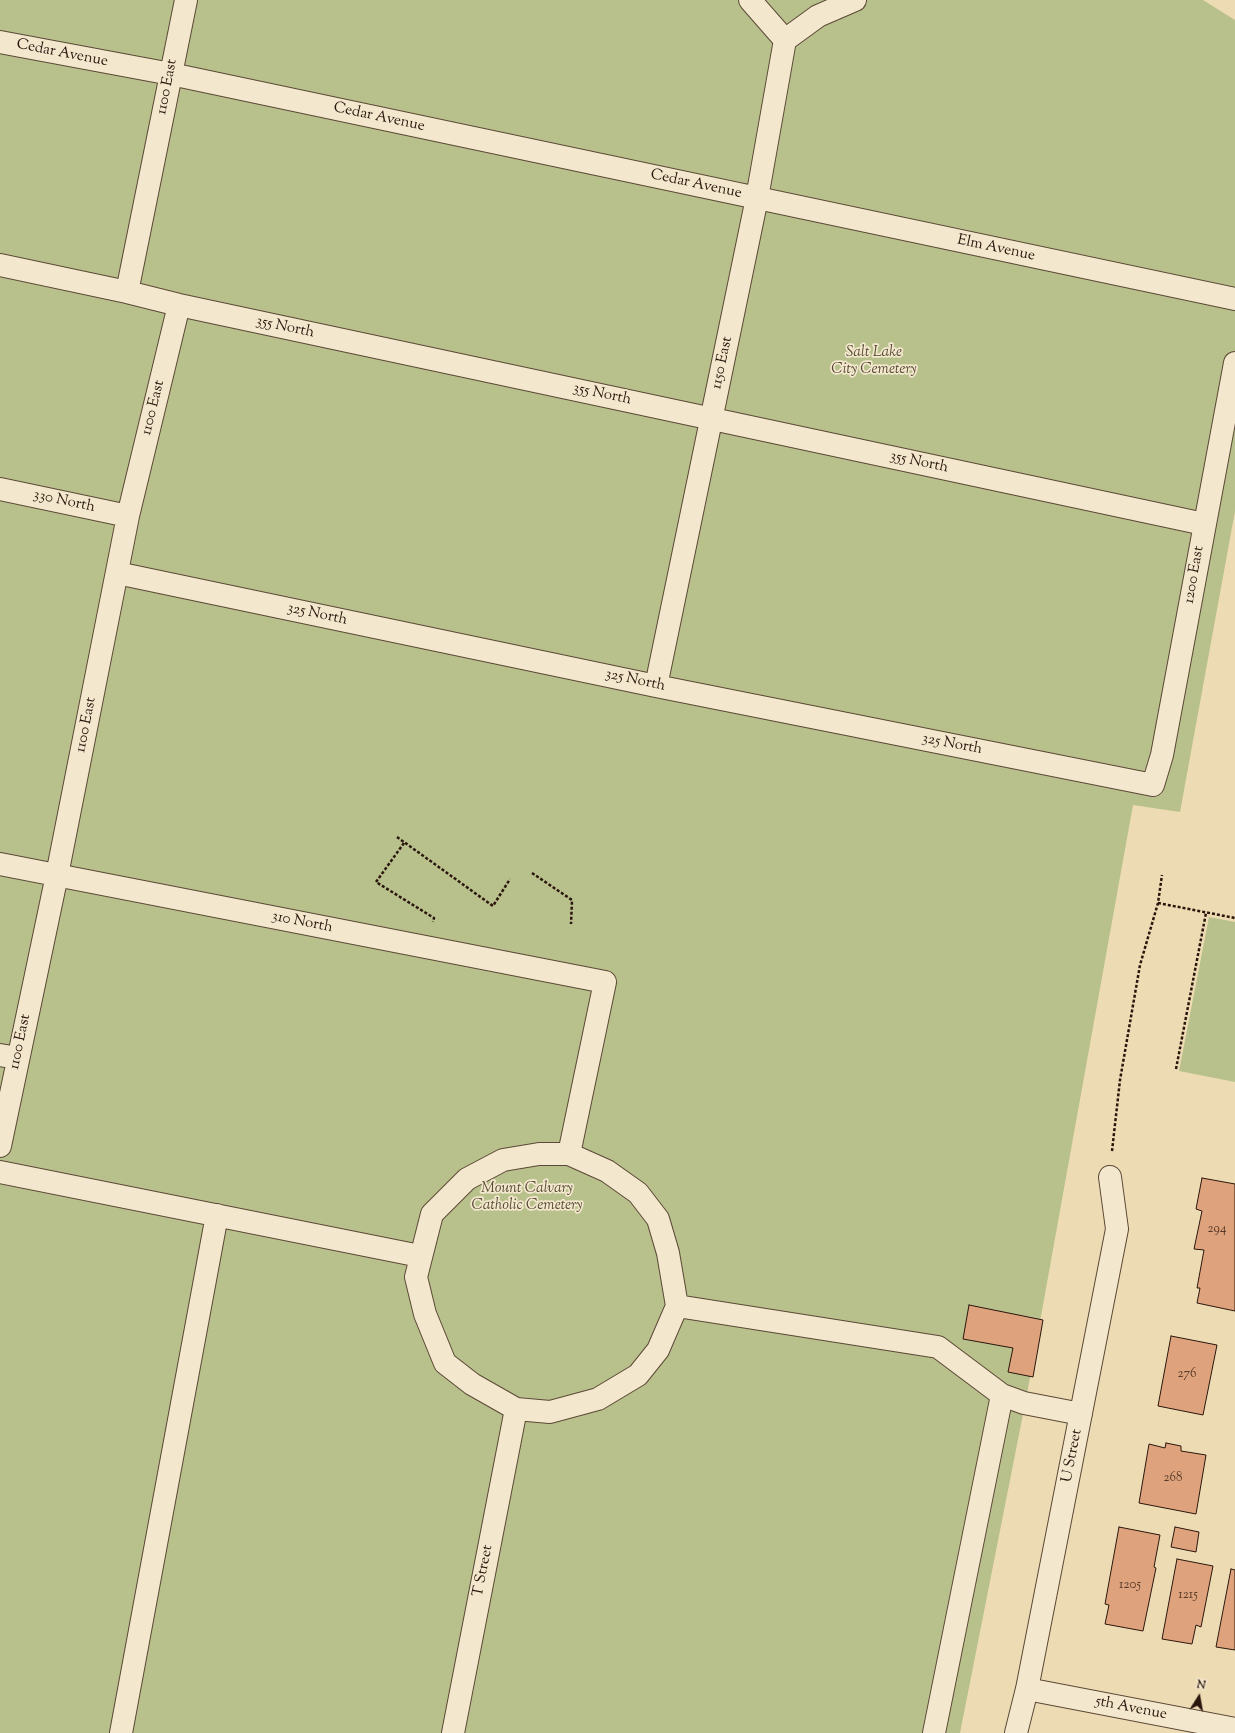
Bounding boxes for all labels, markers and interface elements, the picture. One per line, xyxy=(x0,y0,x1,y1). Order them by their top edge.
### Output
street label: Cedar Avenue xyxy=(15,36,109,72)
street label: 1100 East xyxy=(154,58,182,116)
street label: Cedar Avenue xyxy=(332,100,426,136)
street label: Cedar Avenue xyxy=(649,167,743,203)
street label: Elm Avenue xyxy=(956,232,1036,266)
street label: 355 North xyxy=(254,313,316,343)
street label: 1150 East xyxy=(709,335,737,391)
park label: Salt Lake City Cemetery xyxy=(831,344,917,379)
street label: 1100 East xyxy=(138,379,170,437)
street label: 355 North xyxy=(571,380,633,410)
street label: 355 North xyxy=(888,448,950,478)
street label: 330 North xyxy=(31,487,97,517)
street label: 1200 East xyxy=(1181,545,1209,605)
street label: 325 North xyxy=(285,600,349,630)
street label: 325 North xyxy=(603,666,667,696)
street label: 1100 East xyxy=(73,696,101,754)
street label: 325 North xyxy=(920,730,984,760)
street label: 310 North xyxy=(270,908,334,938)
street label: 1100 East xyxy=(6,1013,36,1071)
park label: Mount Calvary Catholic Cemetery xyxy=(472,1180,582,1215)
house number: 294 xyxy=(1208,1222,1226,1238)
house number: 276 xyxy=(1177,1367,1197,1383)
street label: U Street xyxy=(1059,1428,1087,1484)
house number: 268 xyxy=(1163,1471,1183,1487)
street label: T Street xyxy=(470,1544,498,1598)
house number: 1205 xyxy=(1119,1578,1141,1594)
house number: 1215 xyxy=(1178,1588,1198,1604)
north arrow xyxy=(1179,1677,1219,1717)
text: N xyxy=(1195,1677,1207,1694)
street label: 5th Avenue xyxy=(1094,1693,1168,1725)

